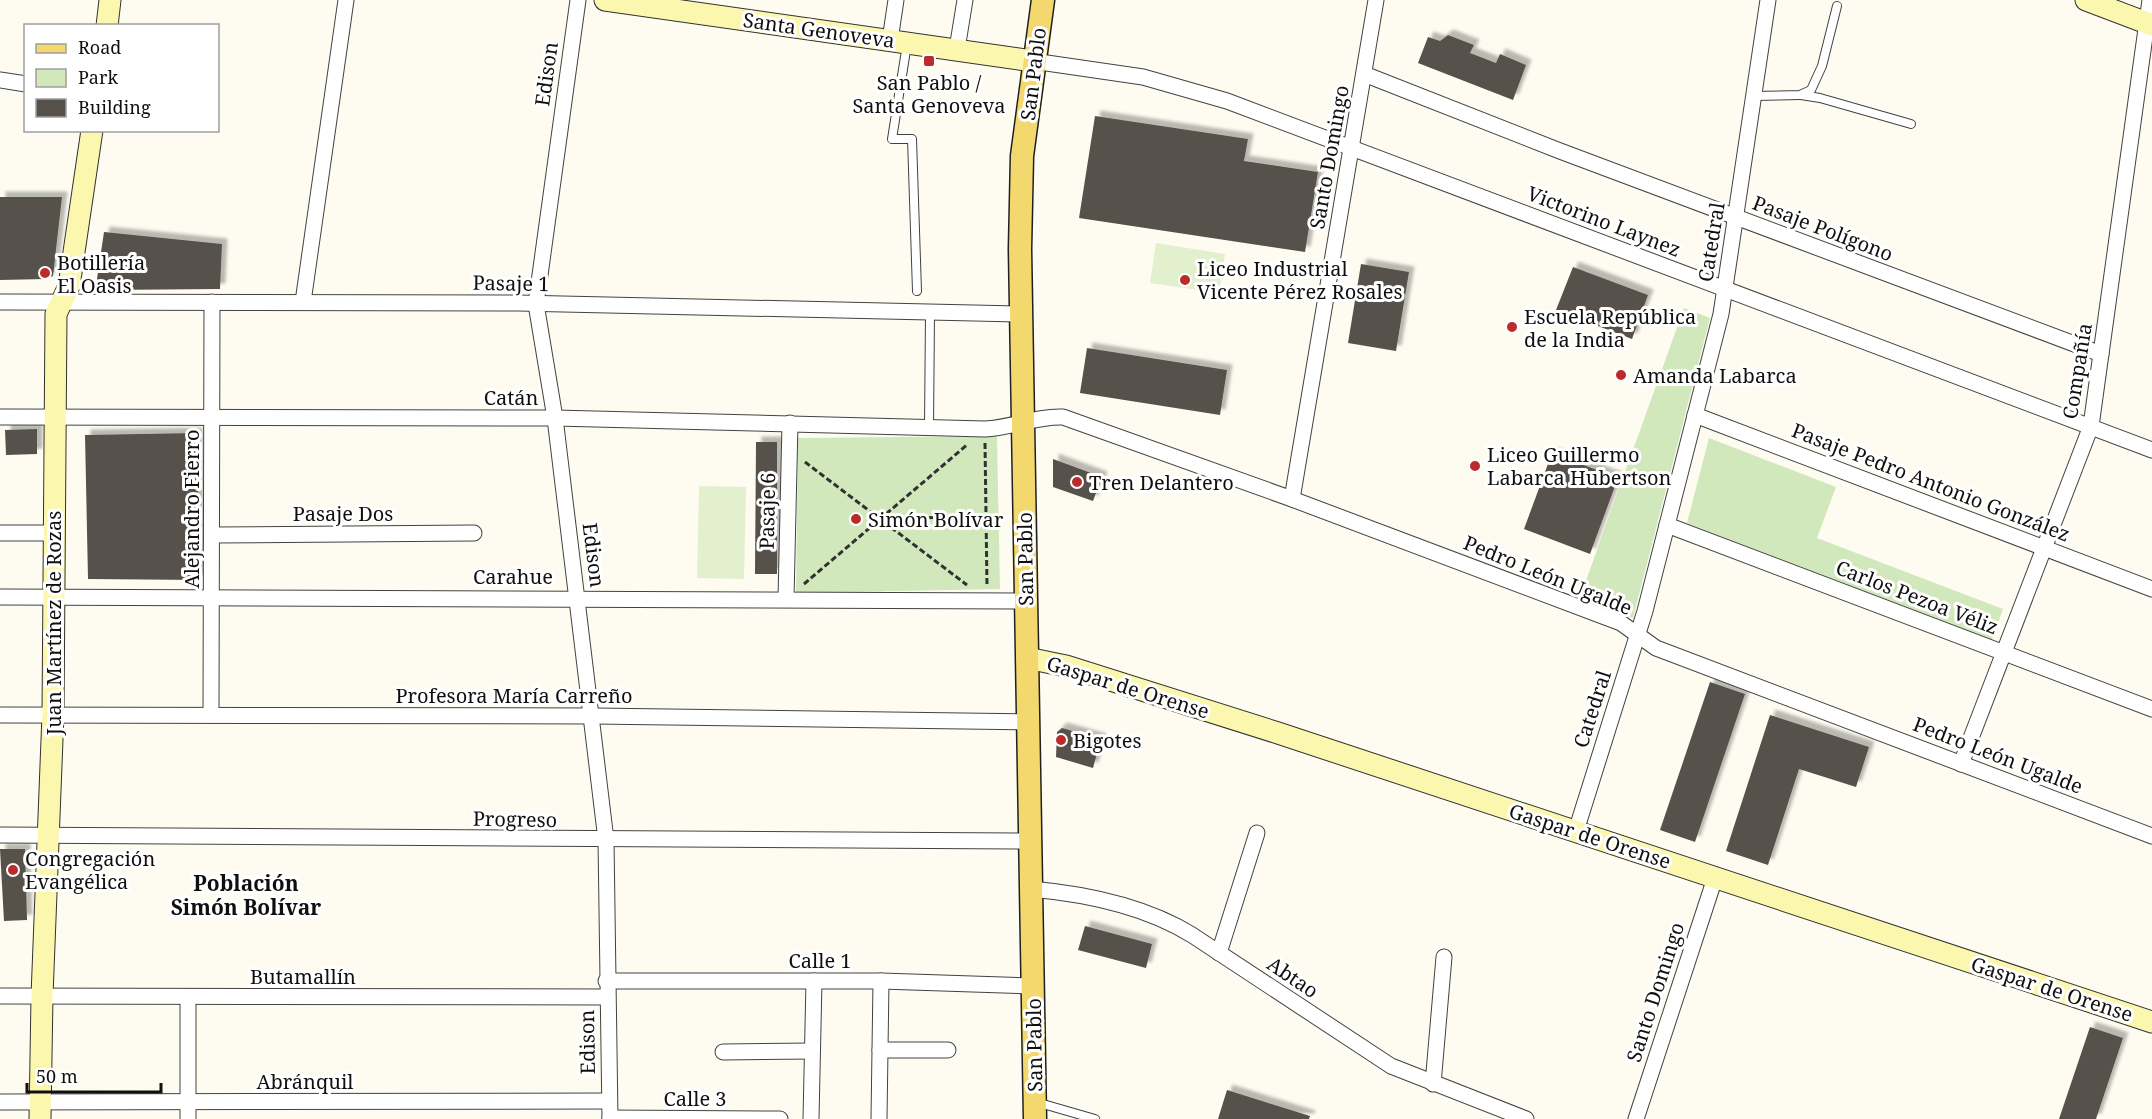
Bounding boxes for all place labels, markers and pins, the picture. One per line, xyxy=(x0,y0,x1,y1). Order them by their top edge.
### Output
marker: San Pablo / Santa Genoveva xyxy=(922,54,936,68)
place label: San Pablo / Santa Genoveva xyxy=(852,69,1006,119)
place label: Botillería El Oasis xyxy=(57,249,145,299)
place label: Liceo Industrial Vicente Pérez Rosales xyxy=(1197,255,1402,305)
marker: Botillería El Oasis xyxy=(38,266,52,280)
marker: Liceo Industrial Vicente Pérez Rosales xyxy=(1178,273,1192,287)
place label: Escuela República de la India xyxy=(1524,303,1696,353)
marker: Escuela República de la India xyxy=(1505,320,1519,334)
place label: Amanda Labarca xyxy=(1633,362,1797,389)
marker: Amanda Labarca xyxy=(1614,368,1628,382)
place label: Liceo Guillermo Labarca Hubertson xyxy=(1487,441,1672,491)
marker: Liceo Guillermo Labarca Hubertson xyxy=(1468,459,1482,473)
place label: Tren Delantero xyxy=(1089,469,1234,496)
marker: Tren Delantero xyxy=(1070,475,1084,489)
place label: Simón Bolívar xyxy=(868,506,1004,533)
marker: Simón Bolívar xyxy=(849,512,863,526)
place label: Bigotes xyxy=(1073,727,1142,754)
marker: Bigotes xyxy=(1054,733,1068,747)
place label: Congregación Evangélica xyxy=(25,845,155,895)
marker: Congregación Evangélica xyxy=(6,863,20,877)

